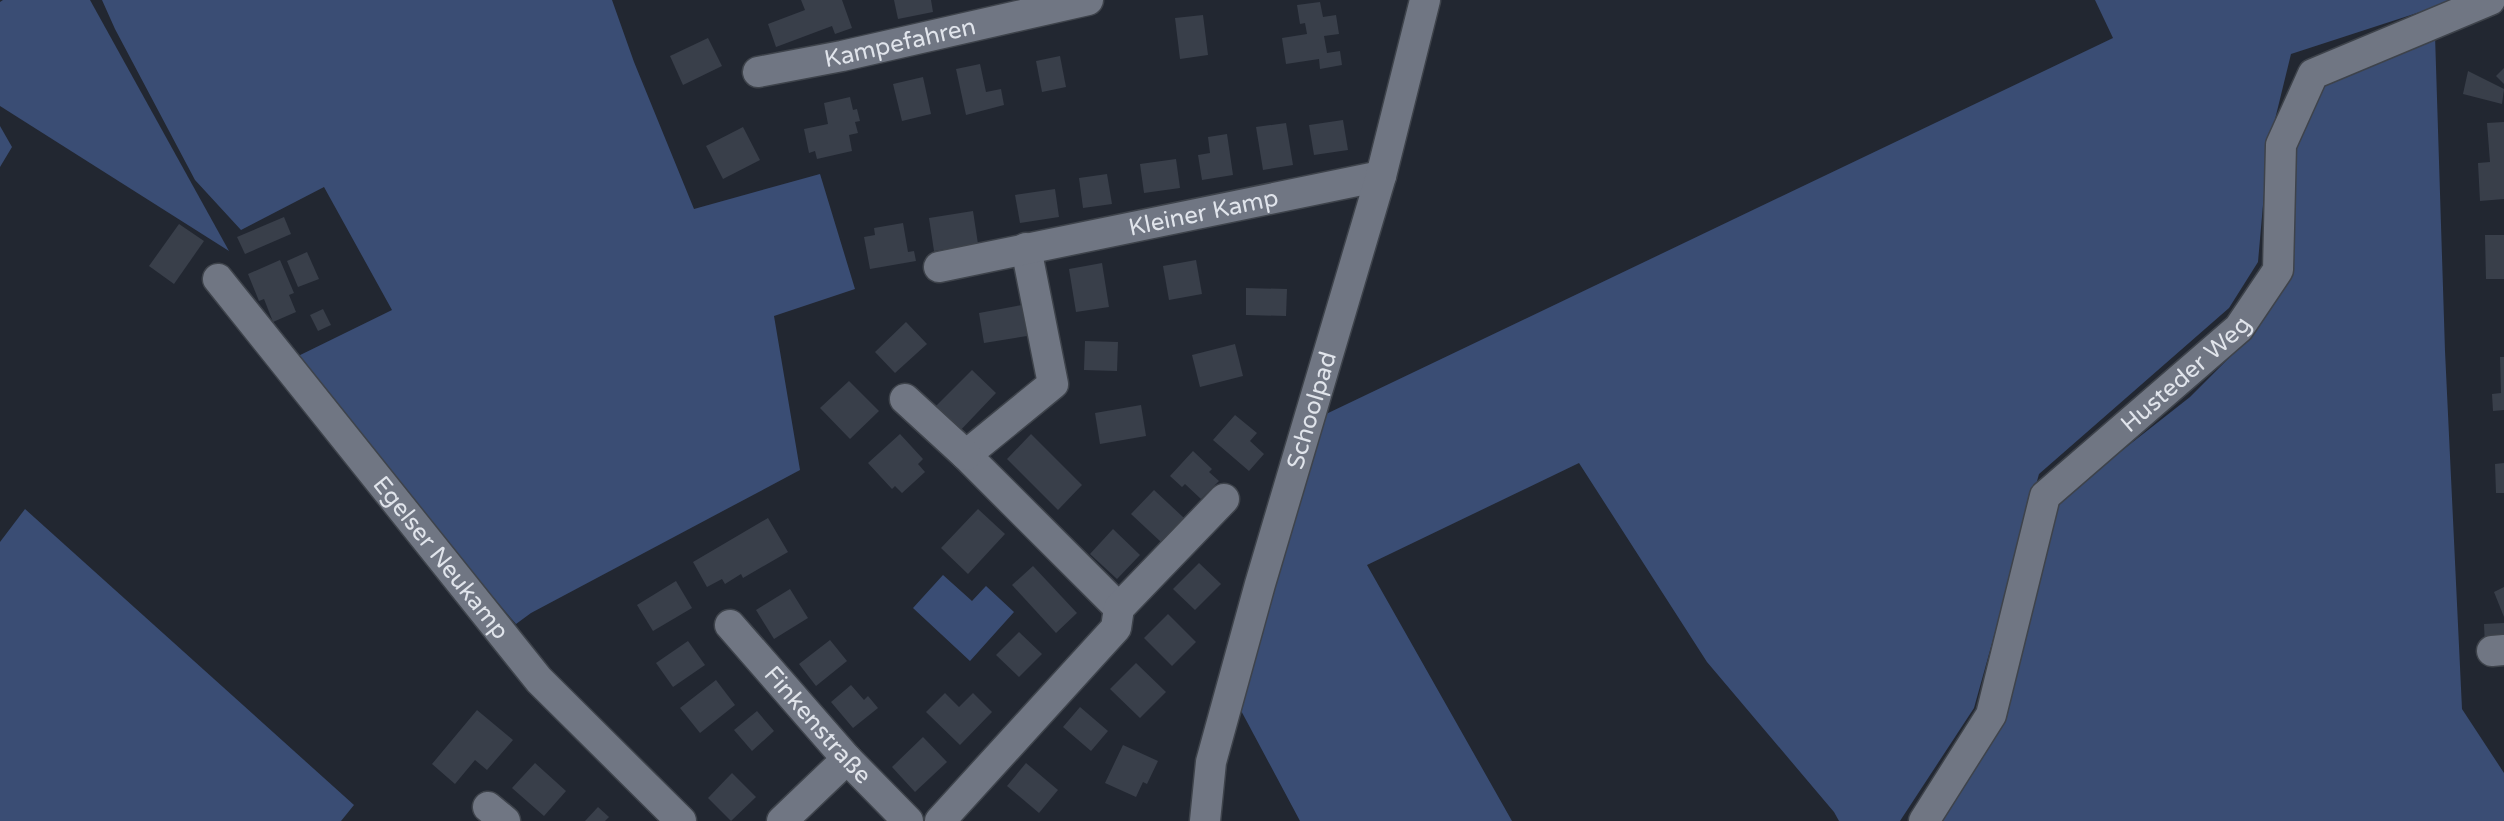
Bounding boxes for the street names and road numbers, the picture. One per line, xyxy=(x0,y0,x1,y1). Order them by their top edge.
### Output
street label: Kampefahren xyxy=(822,12,978,74)
street label: Kleiner Kamp xyxy=(1126,183,1281,242)
street label: Husteder Weg xyxy=(2115,311,2257,438)
street label: Schoolpad xyxy=(1280,348,1343,473)
street label: Egelser Neukamp xyxy=(367,470,515,645)
street label: Finkenstraße xyxy=(758,660,878,790)

